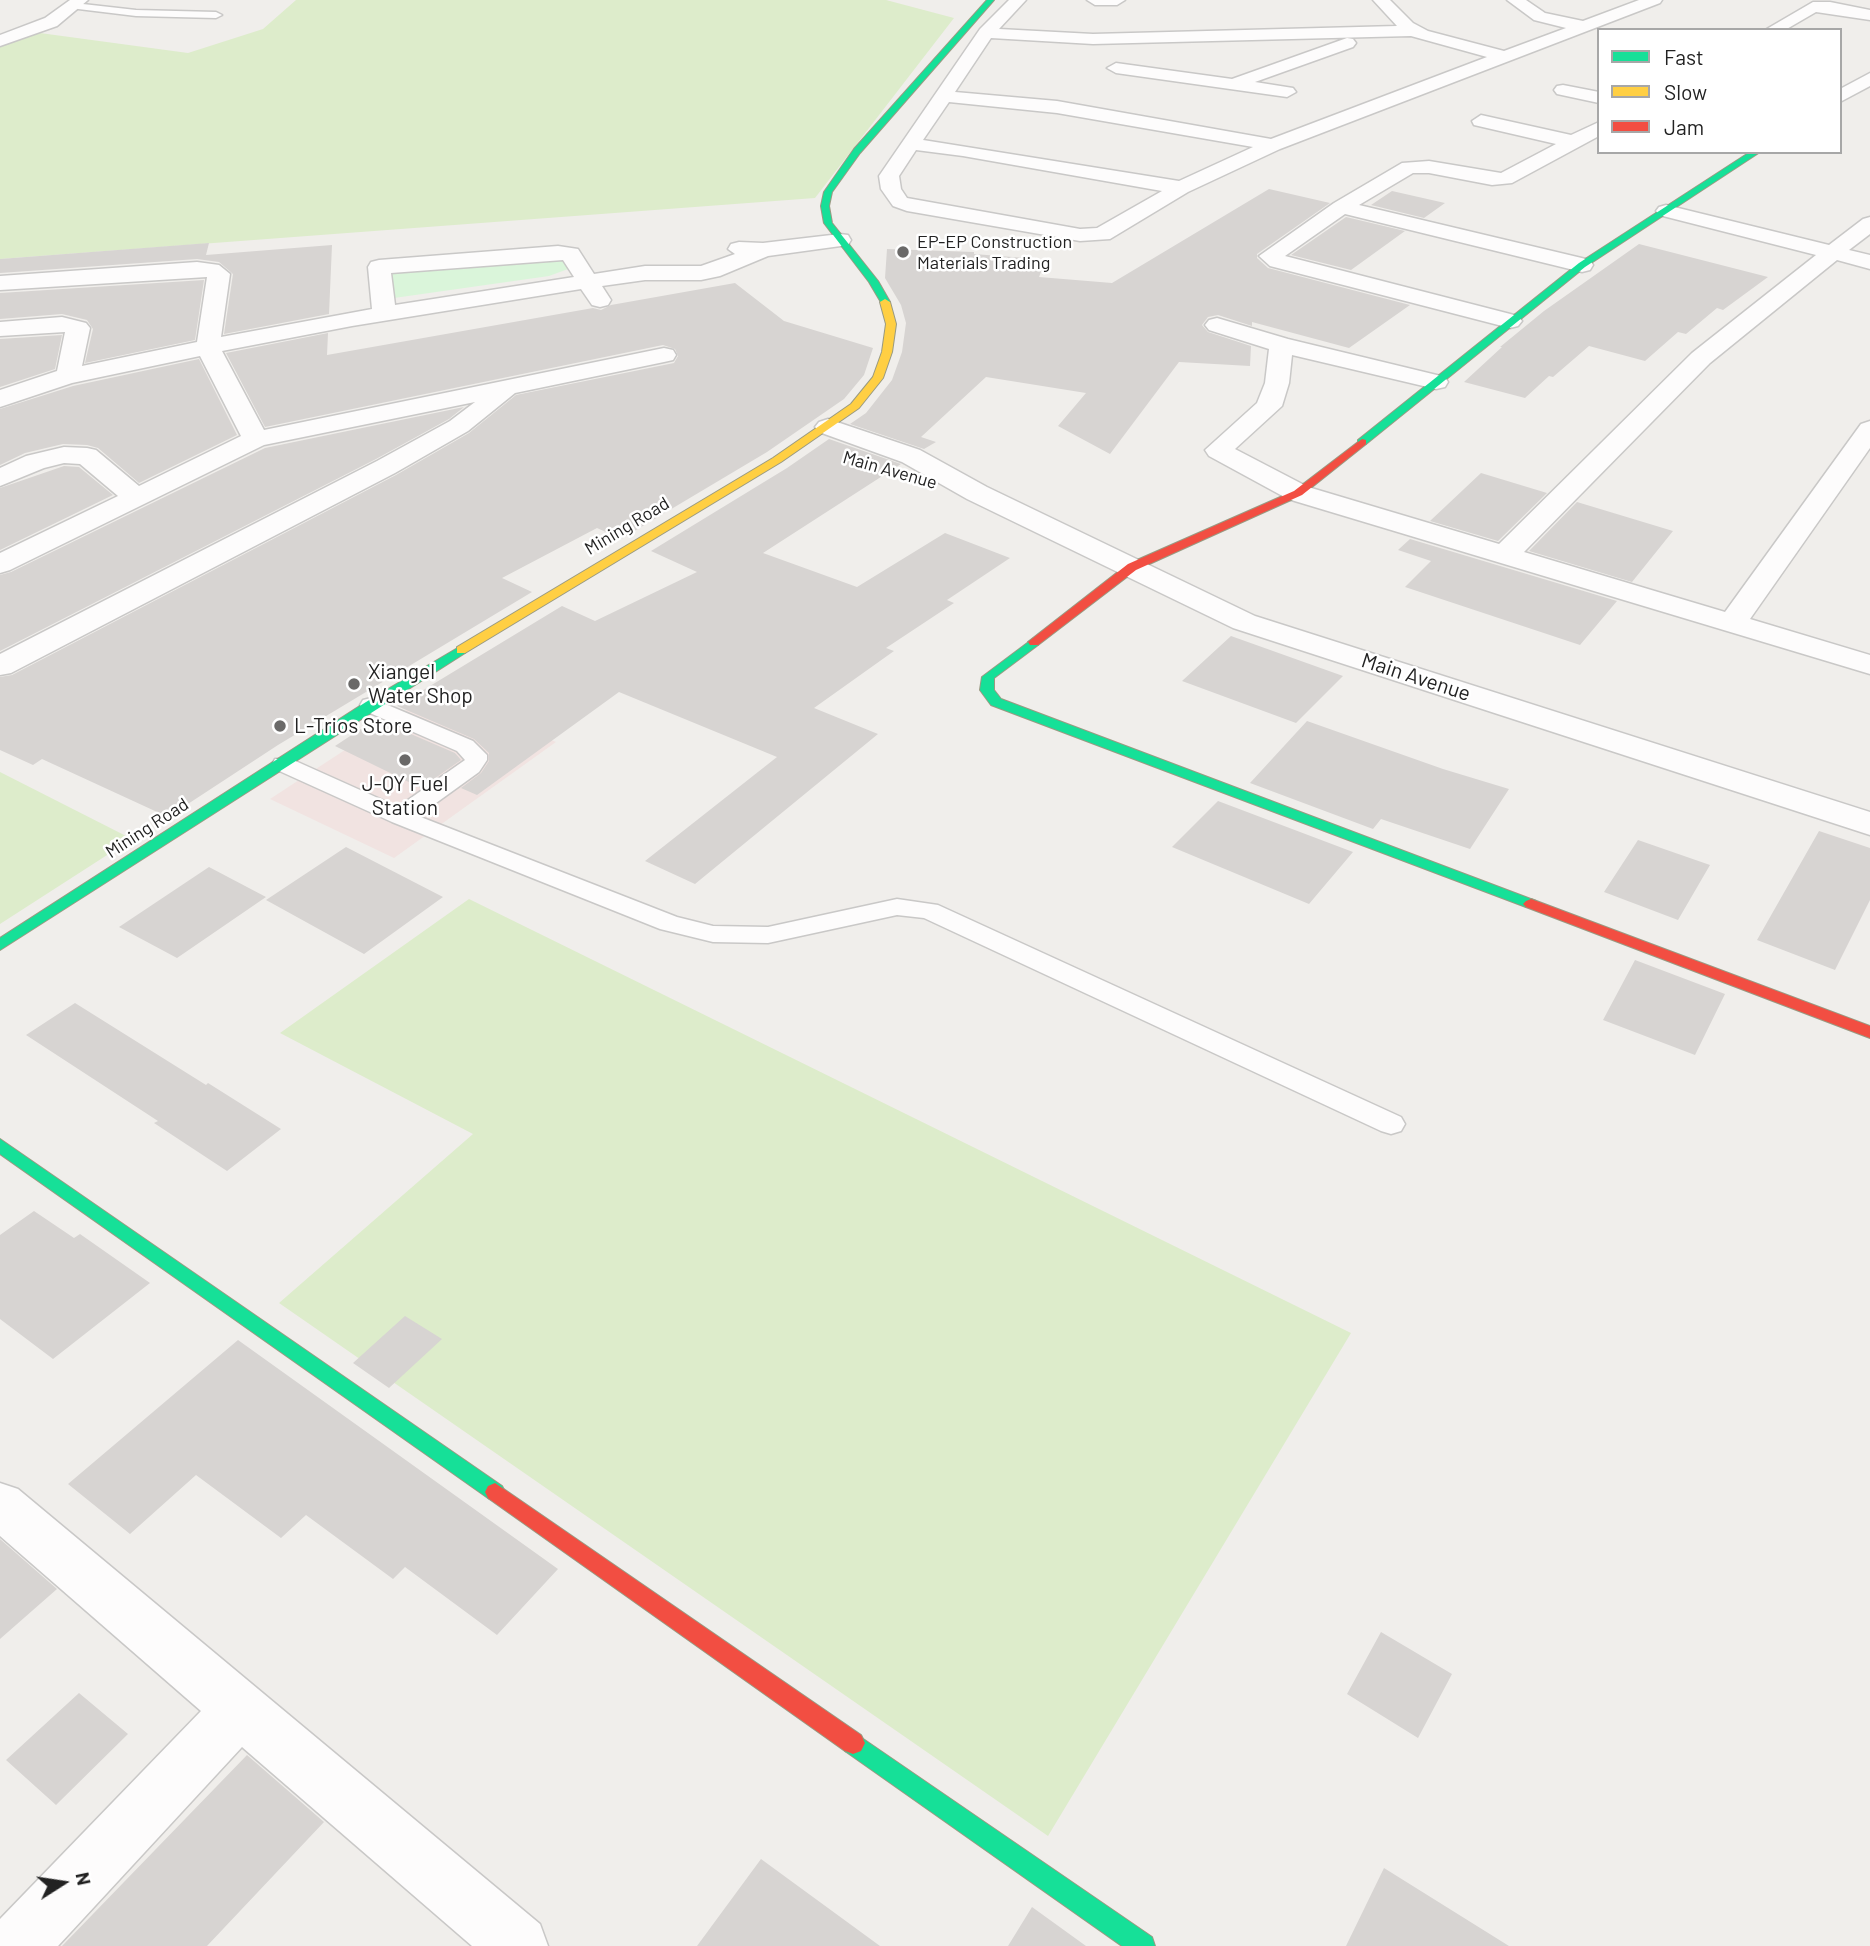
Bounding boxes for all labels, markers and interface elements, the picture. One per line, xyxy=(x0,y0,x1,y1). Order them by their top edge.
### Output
legend xyxy=(1597,28,1842,154)
text: Fast xyxy=(1664,44,1704,69)
text: Slow xyxy=(1664,79,1707,104)
text: Jam xyxy=(1664,114,1704,139)
place label: EP-EP Construction Materials Trading xyxy=(917,231,1072,274)
marker: EP-EP Construction Materials Trading xyxy=(895,244,911,260)
street label: Main Avenue xyxy=(840,446,940,494)
street label: Mining Road xyxy=(581,492,673,560)
street label: Main Avenue xyxy=(1358,648,1474,706)
place label: Xiangel Water Shop xyxy=(368,659,473,709)
marker: Xiangel Water Shop xyxy=(346,676,362,692)
place label: L-Trios Store xyxy=(294,713,412,739)
marker: L-Trios Store xyxy=(272,718,288,734)
marker: J-QY Fuel Station xyxy=(397,752,413,768)
place label: J-QY Fuel Station xyxy=(362,771,448,821)
street label: Mining Road xyxy=(101,793,193,863)
north arrow xyxy=(28,1848,98,1918)
text: N xyxy=(71,1870,97,1887)

